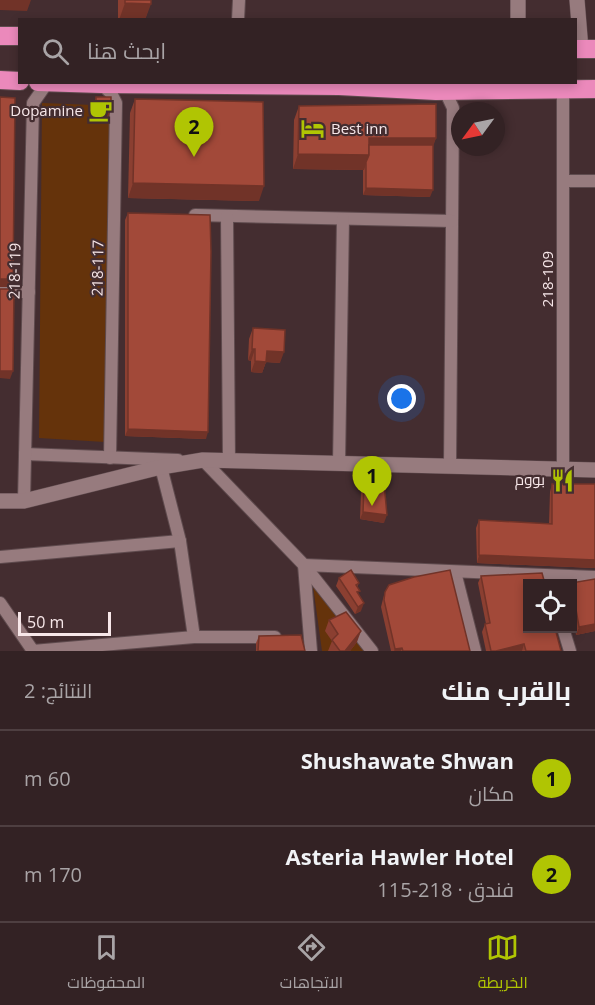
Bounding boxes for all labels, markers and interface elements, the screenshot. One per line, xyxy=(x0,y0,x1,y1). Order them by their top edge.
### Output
search box xyxy=(18,18,577,84)
icon: search xyxy=(39,35,72,68)
text: ابحث هنا xyxy=(87,35,166,65)
cafe icon: Dopamine xyxy=(88,98,114,124)
place label: Dopamine xyxy=(10,100,83,120)
north arrow xyxy=(451,102,505,156)
pin: 2 xyxy=(174,108,214,157)
hotel icon: Best inn xyxy=(300,116,326,142)
place label: Best inn xyxy=(331,118,388,138)
street label: 218-117 xyxy=(87,240,107,296)
street label: 218-119 xyxy=(4,243,24,299)
street label: 218-109 xyxy=(537,251,557,307)
your location xyxy=(387,384,416,413)
pin: 1 xyxy=(352,456,392,506)
restaurant icon: بووم xyxy=(550,467,576,493)
place label: بووم xyxy=(515,469,545,490)
map controls xyxy=(523,579,577,633)
button: locate xyxy=(523,579,577,633)
scale bar xyxy=(18,609,111,636)
text: 50 m xyxy=(27,611,64,633)
text: بالقرب منك xyxy=(442,672,571,708)
text: النتائج: 2 xyxy=(24,677,92,704)
text: Shushawate Shwan xyxy=(301,745,514,775)
text: 60 m xyxy=(24,765,71,792)
text: 1 xyxy=(546,765,557,792)
text: مكان xyxy=(469,780,514,807)
text: Asteria Hawler Hotel xyxy=(286,841,514,871)
text: 170 m xyxy=(24,861,82,888)
text: 2 xyxy=(546,861,557,888)
text: فندق · 218-115 xyxy=(377,876,514,903)
tab: المحفوظات xyxy=(67,931,145,997)
tab: الاتجاهات xyxy=(280,931,343,997)
tab: الخريطة xyxy=(478,931,528,997)

